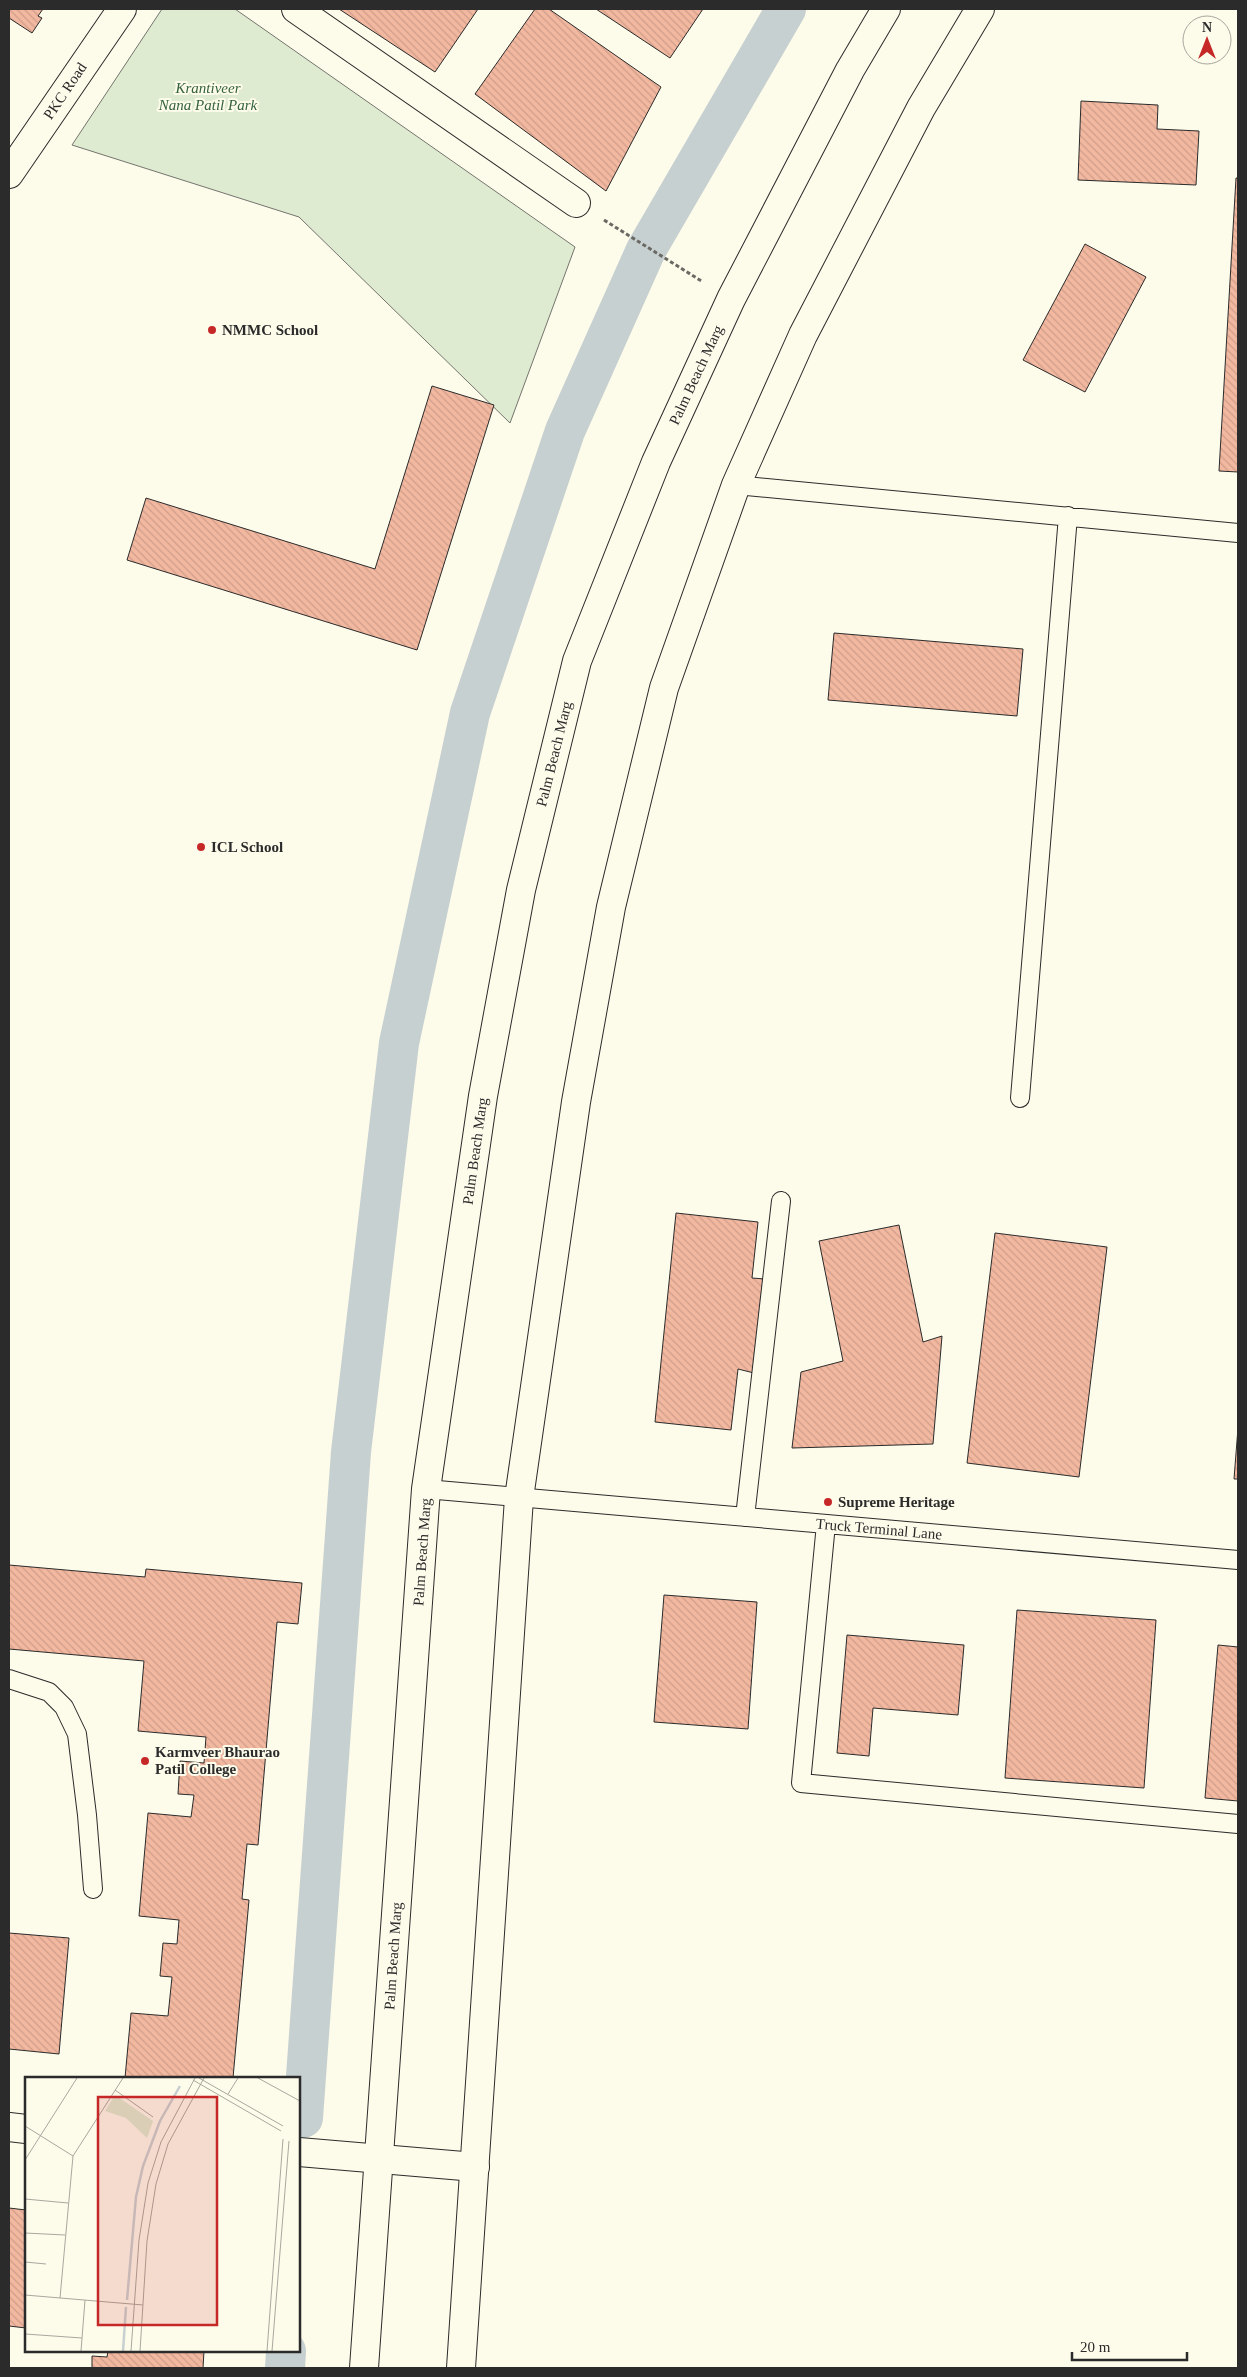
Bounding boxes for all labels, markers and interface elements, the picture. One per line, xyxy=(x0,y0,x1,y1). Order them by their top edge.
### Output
north arrow xyxy=(1182,15,1232,65)
text: N xyxy=(1202,20,1212,35)
street label: PKC Road xyxy=(40,59,90,122)
park label: Krantiveer Nana Patil Park xyxy=(158,80,258,113)
place label: NMMC School xyxy=(222,322,318,338)
street label: Palm Beach Marg xyxy=(666,322,726,427)
marker: NMMC School xyxy=(206,324,218,336)
street label: Palm Beach Marg xyxy=(533,699,575,808)
place label: ICL School xyxy=(211,839,283,855)
marker: ICL School xyxy=(195,841,207,853)
street label: Palm Beach Marg xyxy=(460,1096,491,1206)
place label: Supreme Heritage xyxy=(838,1494,955,1510)
marker: Supreme Heritage xyxy=(822,1496,834,1508)
street label: Palm Beach Marg xyxy=(410,1497,434,1606)
street label: Truck Terminal Lane xyxy=(815,1516,943,1543)
place label: Karmveer Bhaurao Patil College xyxy=(155,1744,280,1777)
marker: Karmveer Bhaurao Patil College xyxy=(139,1755,151,1767)
street label: Palm Beach Marg xyxy=(381,1901,405,2010)
inset map xyxy=(25,2077,300,2352)
scale bar xyxy=(1072,2330,1187,2362)
text: 20 m xyxy=(1080,2339,1111,2355)

